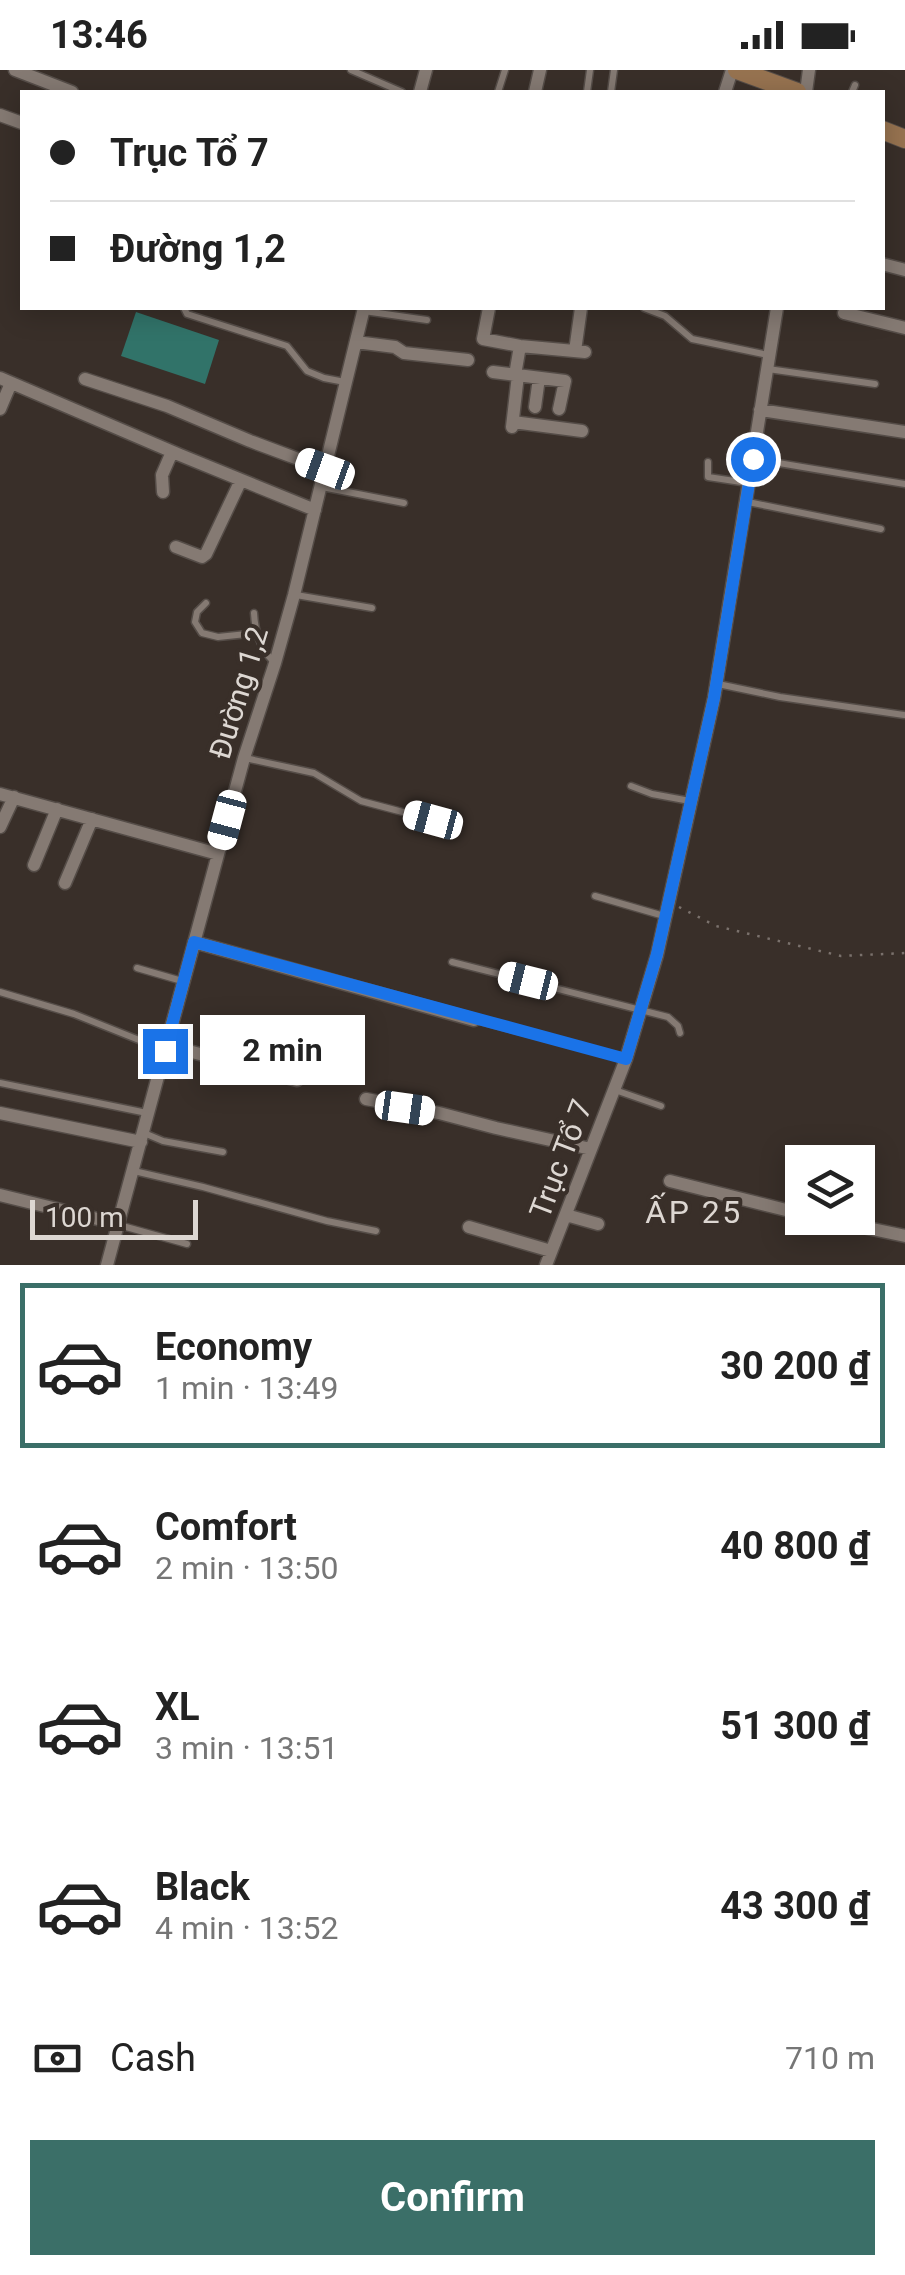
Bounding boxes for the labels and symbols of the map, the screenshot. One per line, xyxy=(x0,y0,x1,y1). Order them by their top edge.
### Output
route start xyxy=(731,437,776,482)
car xyxy=(292,445,358,493)
street label: Đường 1,2 xyxy=(202,623,275,763)
car xyxy=(205,787,249,853)
car xyxy=(400,798,466,842)
car xyxy=(495,959,561,1003)
callout: 2 min xyxy=(200,1016,365,1086)
route end xyxy=(143,1029,188,1074)
car xyxy=(373,1089,437,1127)
street label: Trục Tổ 7 xyxy=(522,1095,599,1223)
district label: ẤP 25 xyxy=(645,1192,743,1231)
scale bar xyxy=(30,1195,198,1240)

